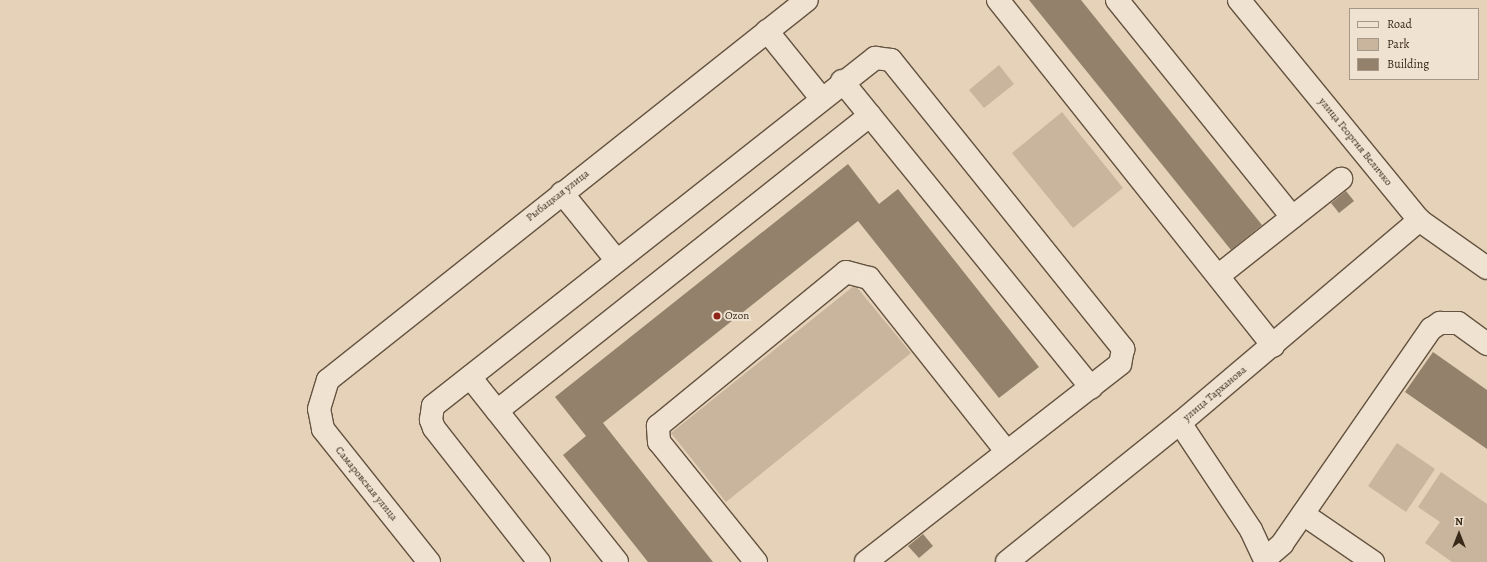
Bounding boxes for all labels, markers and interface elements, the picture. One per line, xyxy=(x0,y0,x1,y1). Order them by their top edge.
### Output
legend xyxy=(1349,8,1479,80)
text: Road xyxy=(1387,16,1412,32)
text: Park xyxy=(1387,36,1410,52)
text: Building xyxy=(1387,56,1429,72)
street label: улица Георгия Величко xyxy=(1315,95,1395,189)
street label: Рыбацкая улица xyxy=(524,167,592,225)
place label: Ozon xyxy=(725,309,749,323)
marker: Ozon xyxy=(712,311,722,321)
street label: улица Тарханова xyxy=(1181,364,1249,424)
street label: Самаровская улица xyxy=(332,444,400,524)
north arrow xyxy=(1439,514,1479,554)
text: N xyxy=(1455,514,1463,529)

